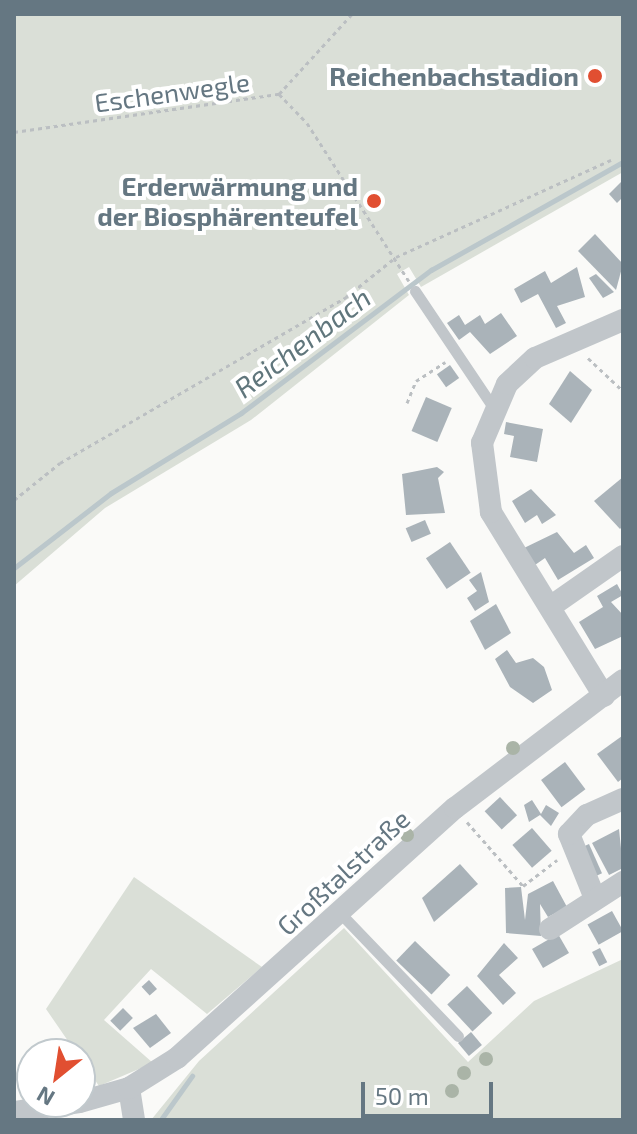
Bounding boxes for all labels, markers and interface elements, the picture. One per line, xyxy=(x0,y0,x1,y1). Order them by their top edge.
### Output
place label: Reichenbachstadion xyxy=(329,60,579,92)
street label: Eschenwegle xyxy=(93,66,251,118)
marker: Reichenbachstadion xyxy=(586,67,604,85)
place label: Erderwärmung und der Biosphärenteufel xyxy=(97,170,358,232)
marker: Erderwärmung und der Biosphärenteufel xyxy=(365,192,383,210)
water label: Reichenbach xyxy=(227,280,377,404)
street label: Großtalstraße xyxy=(270,803,416,941)
north arrow xyxy=(16,1038,96,1118)
scale bar xyxy=(365,1066,497,1116)
text: 50 m xyxy=(375,1081,429,1110)
text: N xyxy=(32,1082,58,1112)

